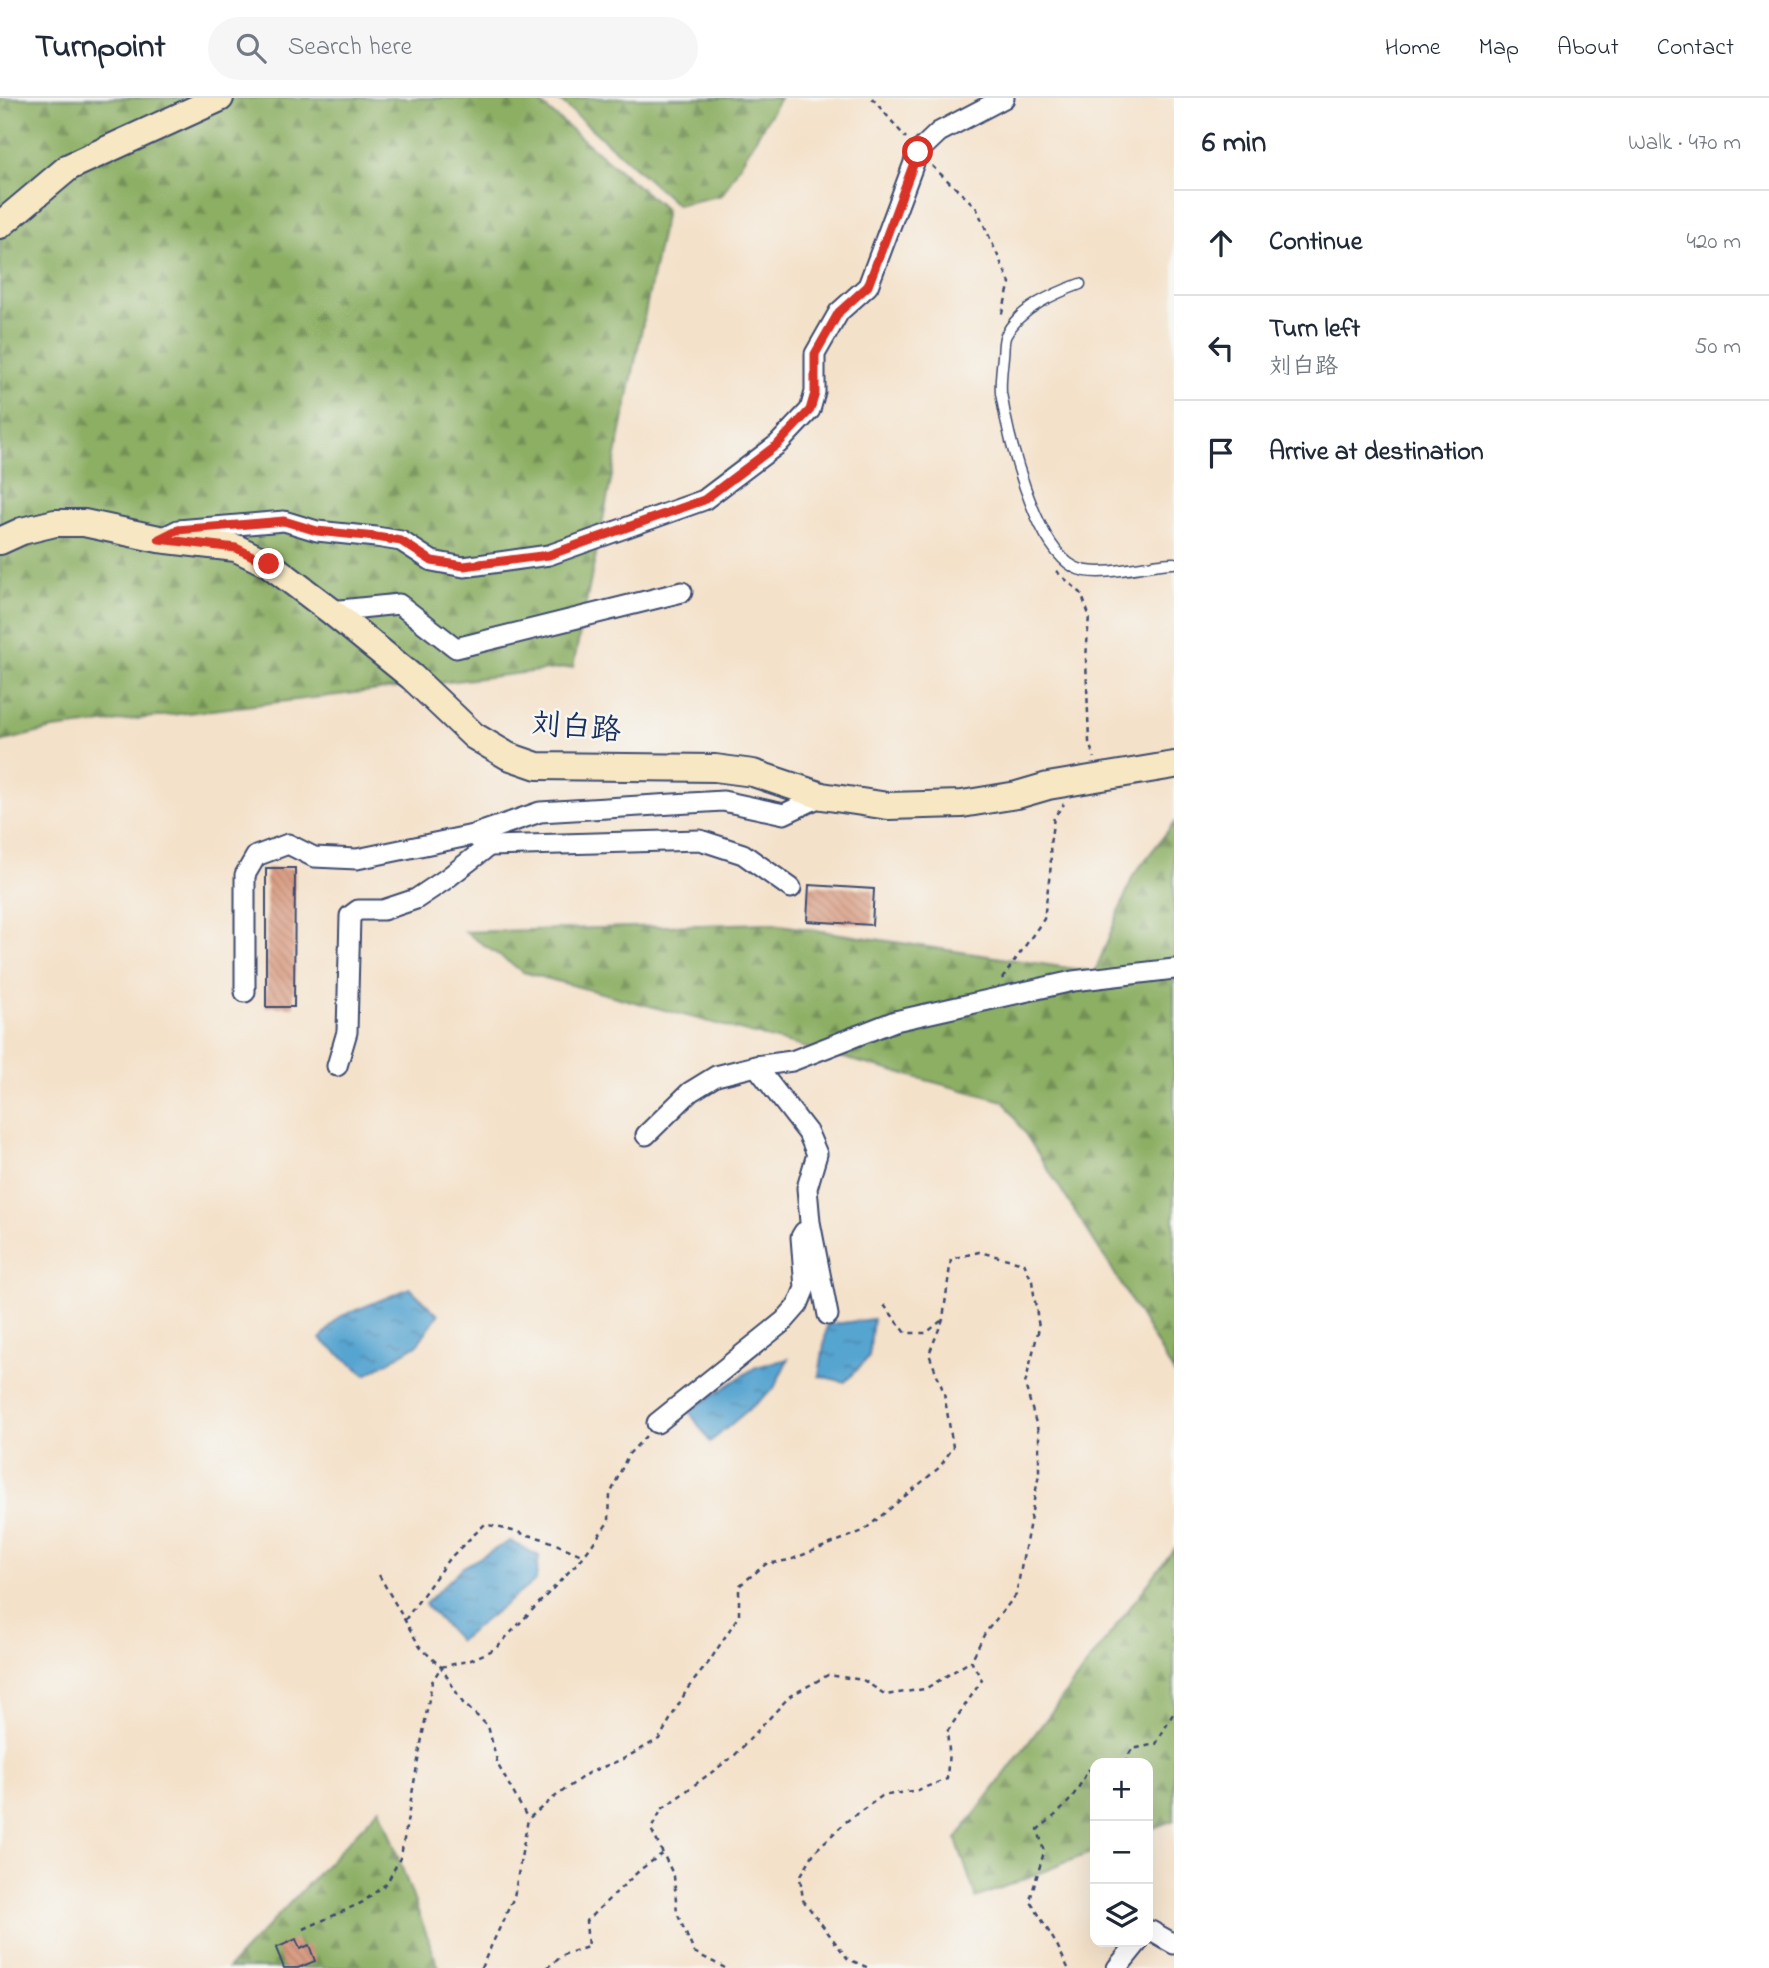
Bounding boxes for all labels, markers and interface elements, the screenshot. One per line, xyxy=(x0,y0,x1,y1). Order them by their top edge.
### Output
search box xyxy=(208,17,698,80)
text: Turnpoint xyxy=(35,24,166,72)
icon: search xyxy=(232,29,270,67)
text: Search here xyxy=(288,29,412,67)
text: Home xyxy=(1385,31,1441,66)
text: Map xyxy=(1479,31,1519,66)
text: About xyxy=(1557,31,1619,66)
text: Contact xyxy=(1657,31,1734,66)
text: 6 min xyxy=(1202,122,1266,166)
text: Walk · 470 m xyxy=(1628,127,1741,160)
route start xyxy=(902,136,933,167)
icon: ahead xyxy=(1202,224,1240,262)
text: Continue xyxy=(1269,224,1362,262)
text: 420 m xyxy=(1687,226,1741,259)
text: Turn left xyxy=(1269,311,1360,349)
icon: left xyxy=(1202,329,1240,367)
text: 50 m xyxy=(1694,331,1741,364)
text: 刘白路 xyxy=(1269,351,1338,384)
icon: arrive xyxy=(1202,434,1240,472)
text: Arrive at destination xyxy=(1269,434,1484,472)
route end xyxy=(253,548,284,579)
street label: 刘白路 xyxy=(529,703,623,755)
map controls xyxy=(1090,1758,1153,1947)
button: + xyxy=(1090,1758,1153,1821)
button: − xyxy=(1090,1821,1153,1884)
button: layers xyxy=(1090,1884,1153,1947)

